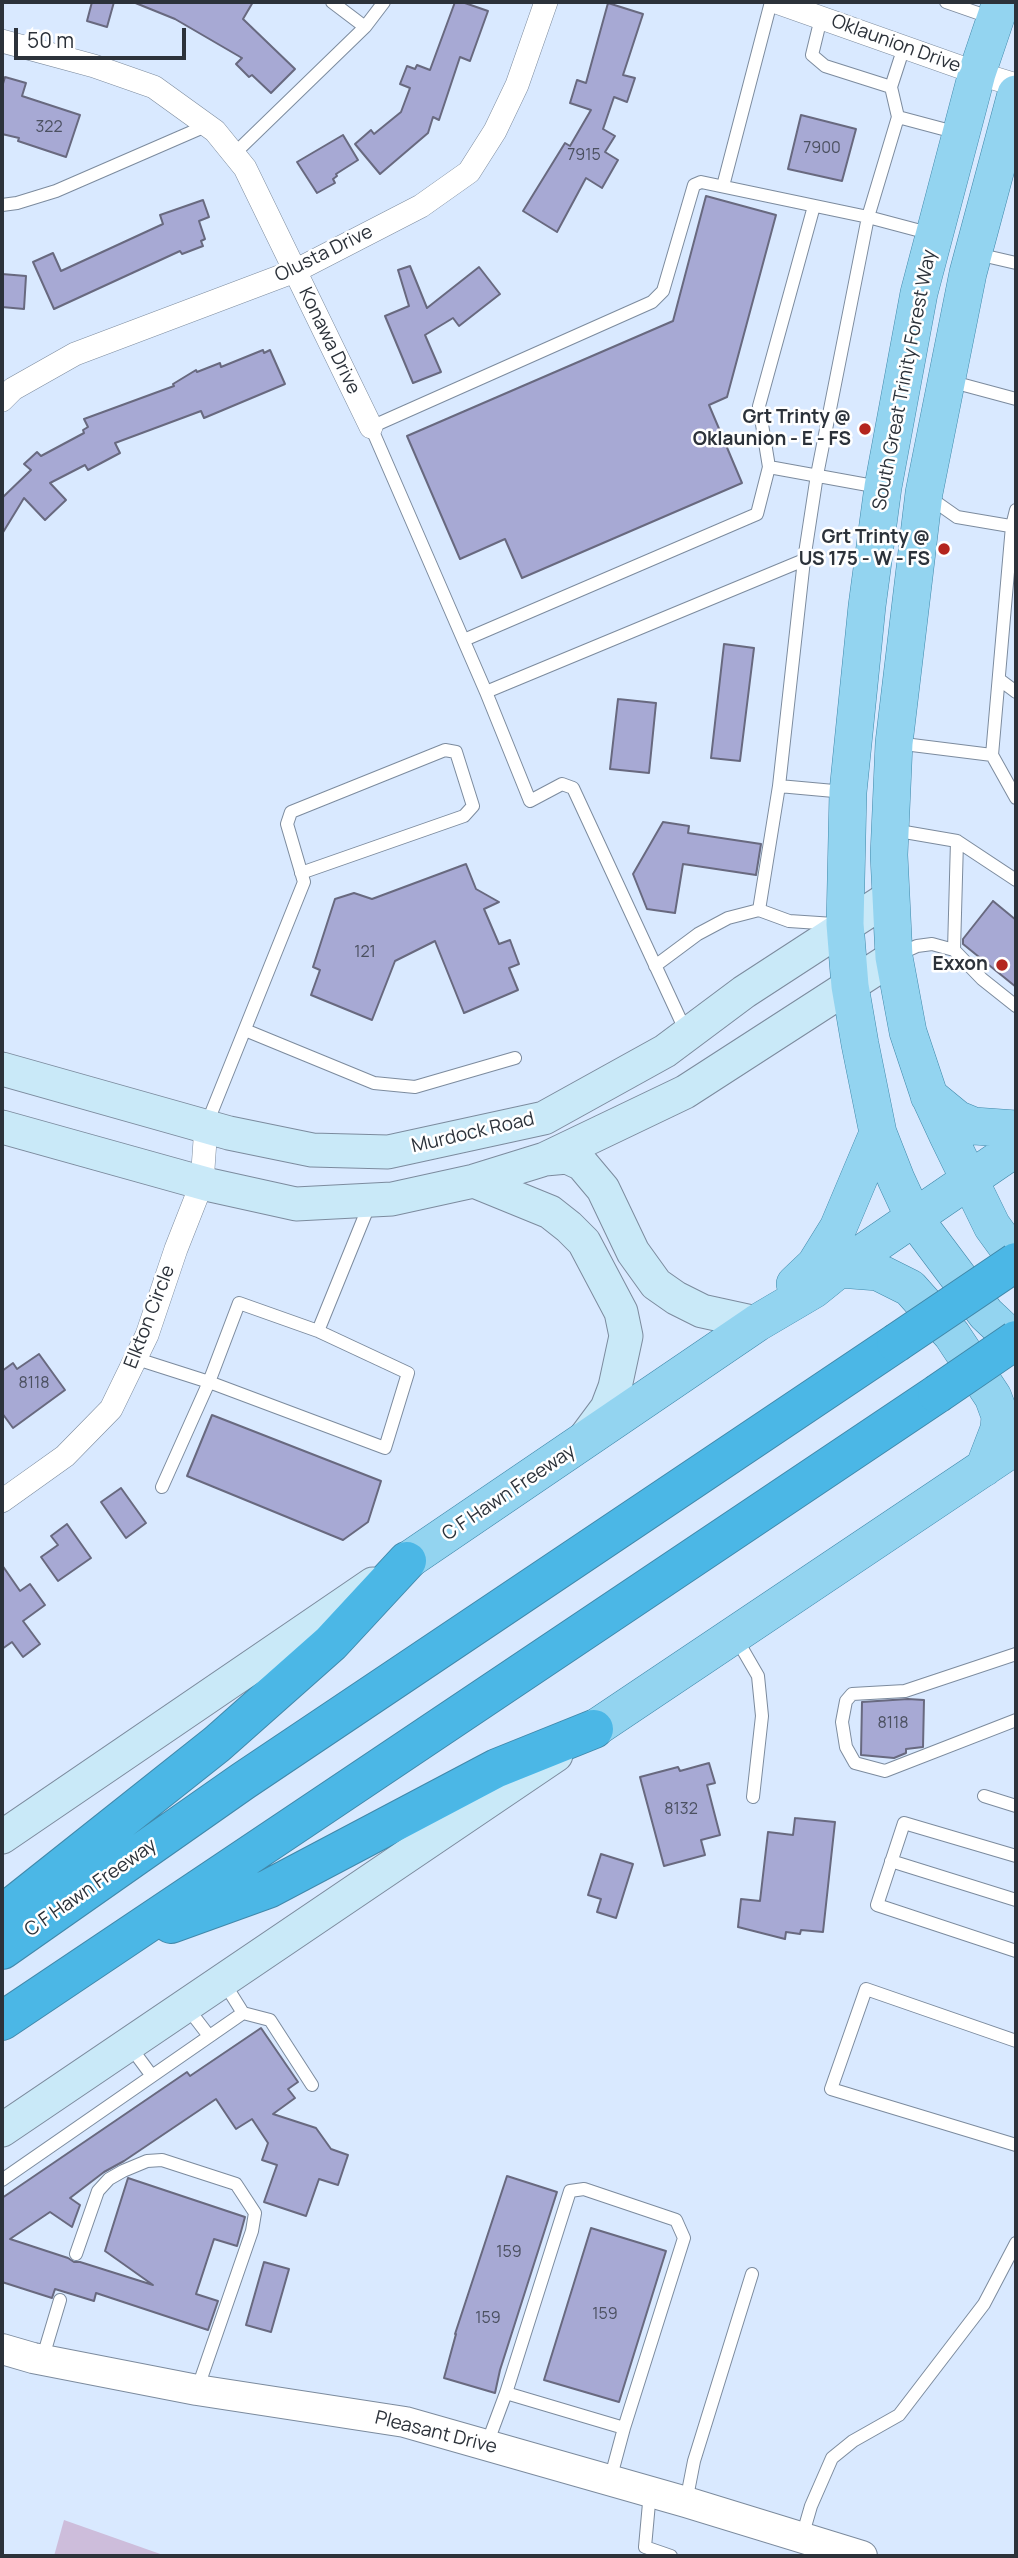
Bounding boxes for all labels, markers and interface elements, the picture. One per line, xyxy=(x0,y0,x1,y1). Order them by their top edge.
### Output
street label: Oklaunion Drive xyxy=(828,10,964,78)
scale bar xyxy=(18,14,189,58)
text: 50 m xyxy=(27,26,74,54)
house number: 322 xyxy=(35,118,63,138)
house number: 7900 xyxy=(803,139,841,159)
house number: 7915 xyxy=(567,146,601,166)
street label: Olusta Drive xyxy=(271,221,377,287)
street label: South Great Trinity Forest Way xyxy=(869,248,941,512)
street label: Konawa Drive xyxy=(293,284,365,398)
place label: Grt Trinty @ Oklaunion - E - FS xyxy=(693,407,851,451)
marker: Grt Trinty @ Oklaunion - E - FS xyxy=(857,421,873,437)
place label: Grt Trinty @ US 175 - W - FS xyxy=(799,527,930,571)
marker: Grt Trinty @ US 175 - W - FS xyxy=(936,541,952,557)
house number: 121 xyxy=(354,943,376,963)
place label: Exxon xyxy=(933,954,988,976)
marker: Exxon xyxy=(994,957,1010,973)
street label: Murdock Road xyxy=(409,1108,537,1158)
street label: Elkton Circle xyxy=(120,1262,180,1372)
house number: 8118 xyxy=(18,1374,50,1394)
street label: C F Hawn Freeway xyxy=(438,1440,580,1546)
house number: 8118 xyxy=(877,1714,909,1734)
house number: 8132 xyxy=(664,1800,698,1820)
street label: C F Hawn Freeway xyxy=(21,1834,161,1942)
house number: 159 xyxy=(496,2243,522,2263)
house number: 159 xyxy=(592,2305,618,2325)
house number: 159 xyxy=(475,2309,501,2329)
street label: Pleasant Drive xyxy=(373,2407,499,2459)

